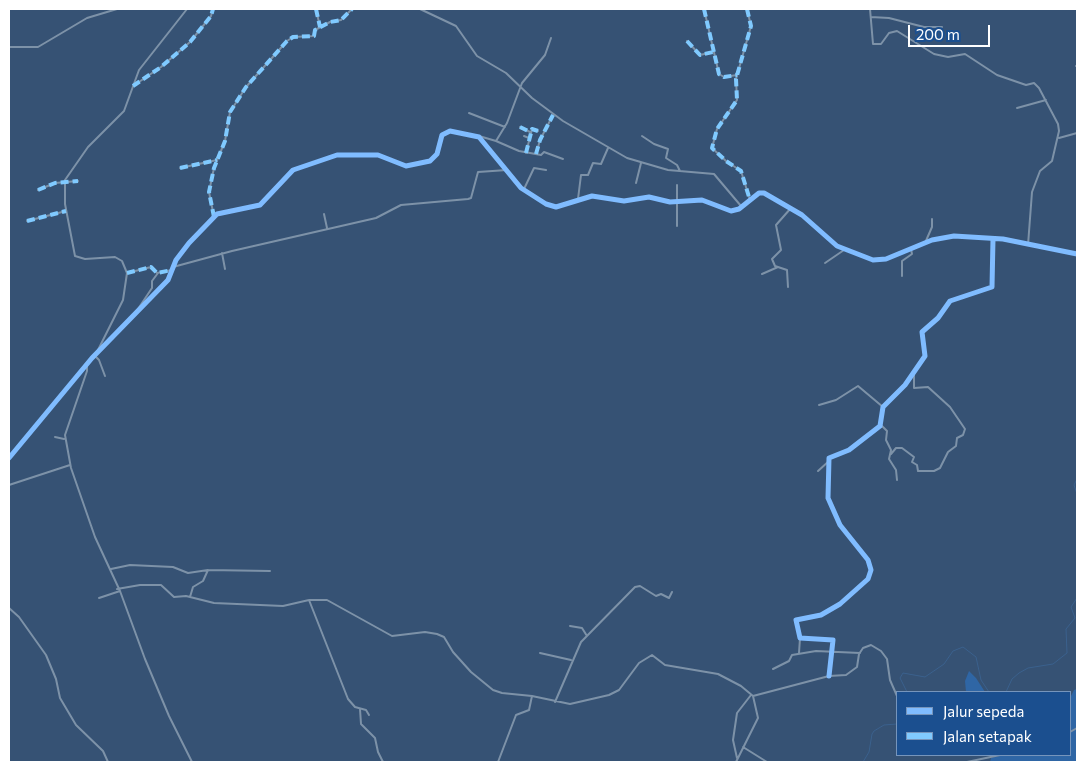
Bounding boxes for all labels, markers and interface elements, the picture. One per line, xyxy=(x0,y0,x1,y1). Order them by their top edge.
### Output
scale bar xyxy=(911,15,994,47)
text: 200 m xyxy=(916,25,960,43)
legend xyxy=(896,691,1071,756)
text: Jalur sepeda xyxy=(943,702,1024,720)
text: Jalan setapak xyxy=(943,727,1032,745)

